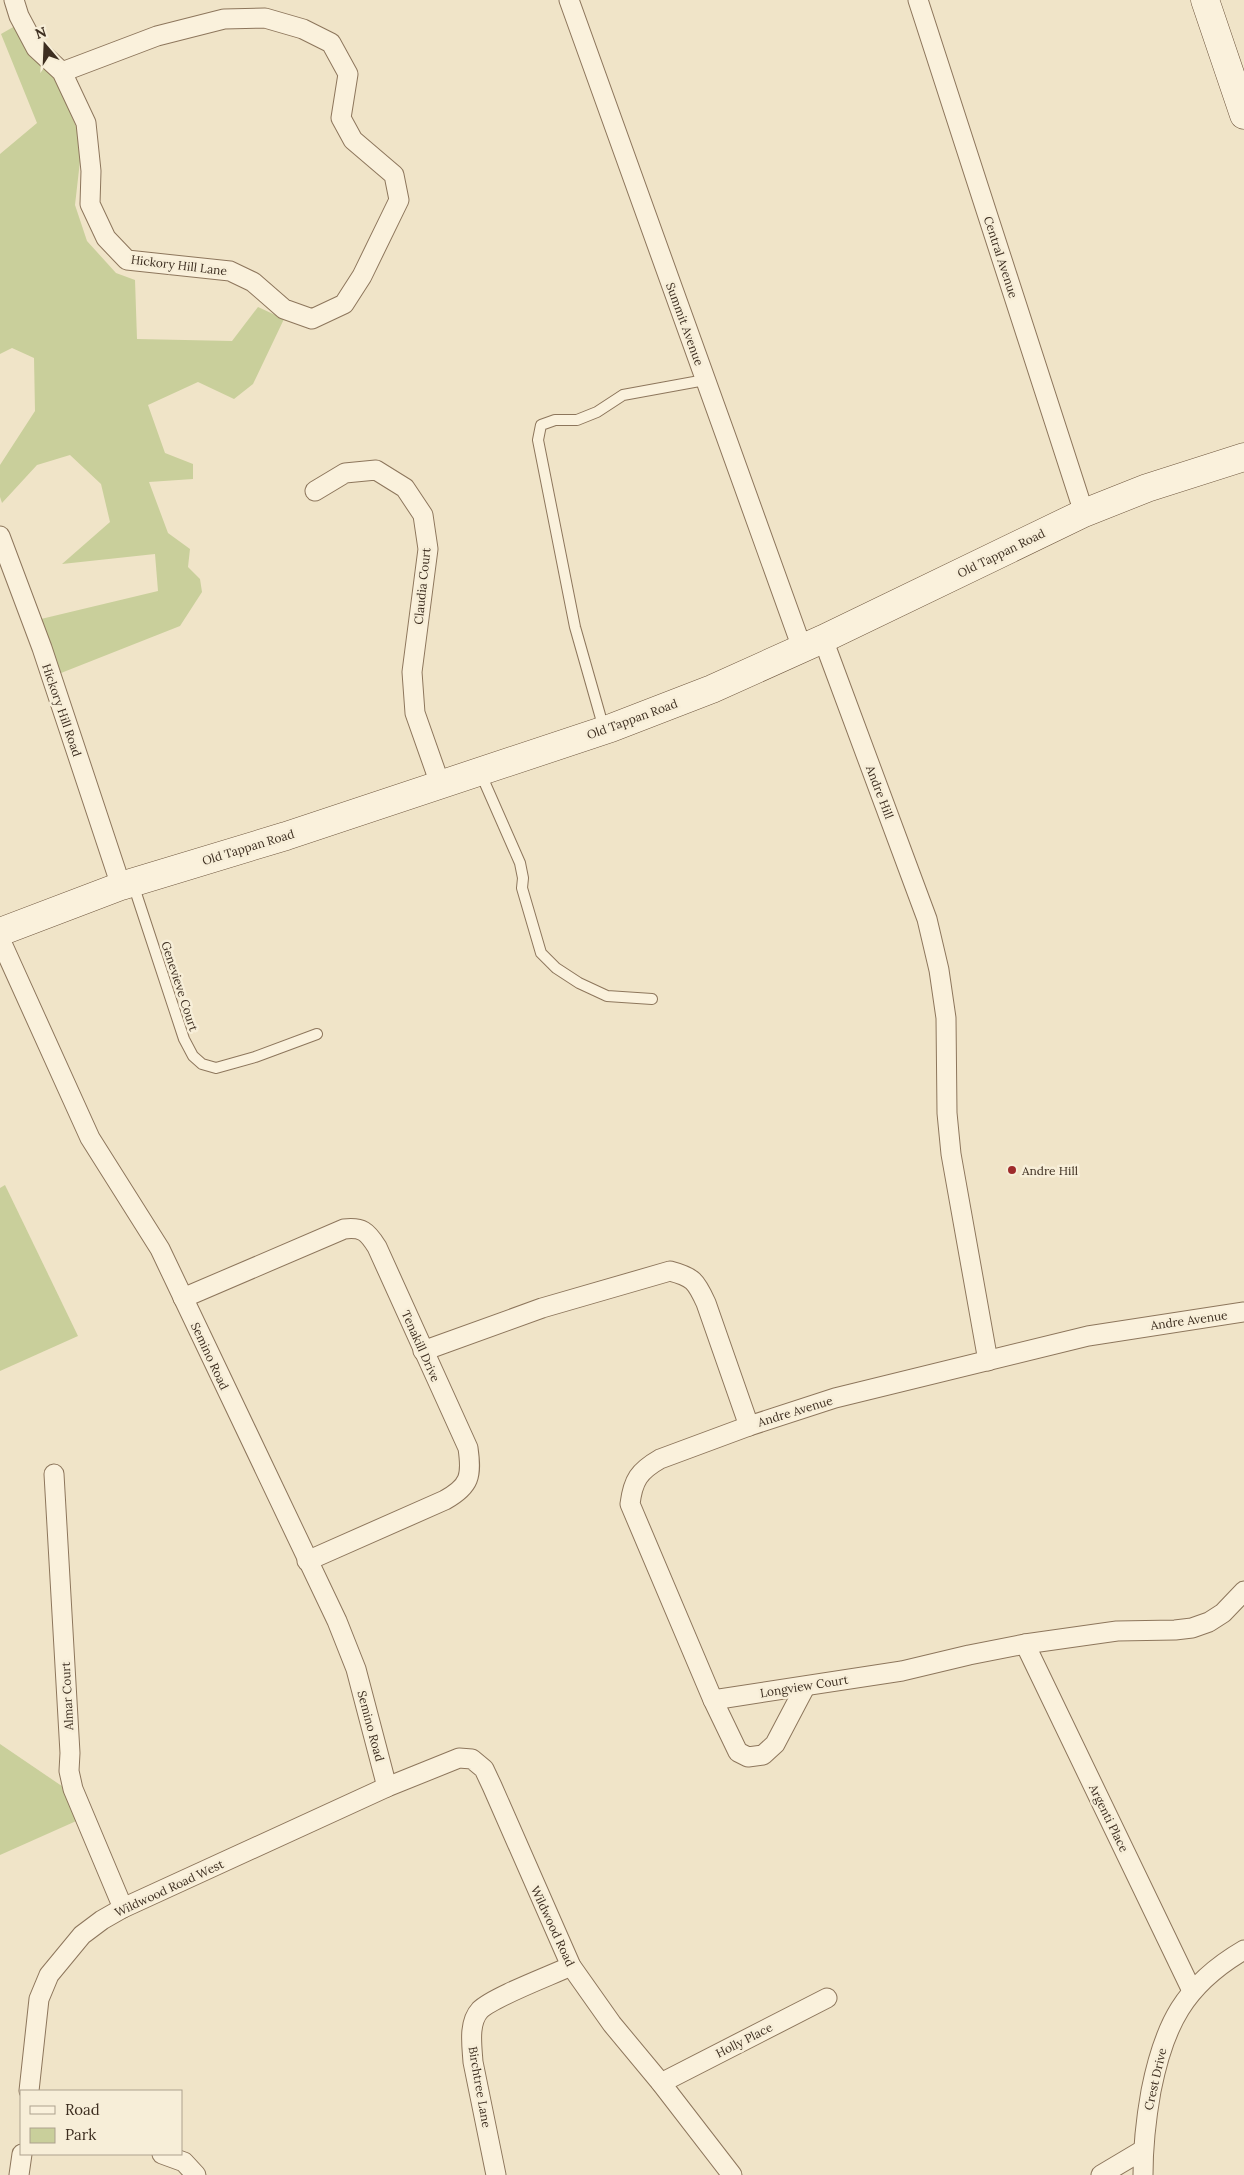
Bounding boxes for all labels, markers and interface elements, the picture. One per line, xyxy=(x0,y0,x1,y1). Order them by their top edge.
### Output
north arrow xyxy=(20,20,70,70)
text: N xyxy=(33,22,49,43)
street label: Central Avenue xyxy=(981,214,1021,300)
street label: Hickory Hill Lane xyxy=(130,252,228,278)
street label: Summit Avenue xyxy=(663,280,707,368)
street label: Old Tappan Road xyxy=(955,525,1047,581)
street label: Claudia Court xyxy=(410,546,434,625)
street label: Hickory Hill Road xyxy=(39,661,85,759)
street label: Old Tappan Road xyxy=(585,696,679,742)
street label: Andre Hill xyxy=(863,762,897,821)
street label: Old Tappan Road xyxy=(200,826,296,868)
street label: Genevieve Court xyxy=(158,939,202,1033)
place label: Andre Hill xyxy=(1021,1163,1078,1178)
marker: Andre Hill xyxy=(1006,1164,1018,1176)
street label: Andre Avenue xyxy=(1149,1307,1229,1333)
street label: Tenakill Drive xyxy=(399,1308,444,1384)
street label: Semino Road xyxy=(188,1320,232,1392)
street label: Andre Avenue xyxy=(755,1392,835,1430)
street label: Almar Court xyxy=(58,1661,76,1732)
street label: Longview Court xyxy=(759,1672,850,1700)
street label: Semino Road xyxy=(354,1689,388,1763)
street label: Argenti Place xyxy=(1086,1781,1132,1855)
street label: Wildwood Road West xyxy=(112,1856,226,1920)
street label: Wildwood Road xyxy=(528,1883,578,1969)
street label: Holly Place xyxy=(713,2019,775,2061)
street label: Birchtree Lane xyxy=(465,2045,495,2129)
street label: Crest Drive xyxy=(1141,2046,1170,2112)
legend xyxy=(20,2090,182,2155)
text: Road xyxy=(65,2100,100,2119)
text: Park xyxy=(65,2125,96,2144)

